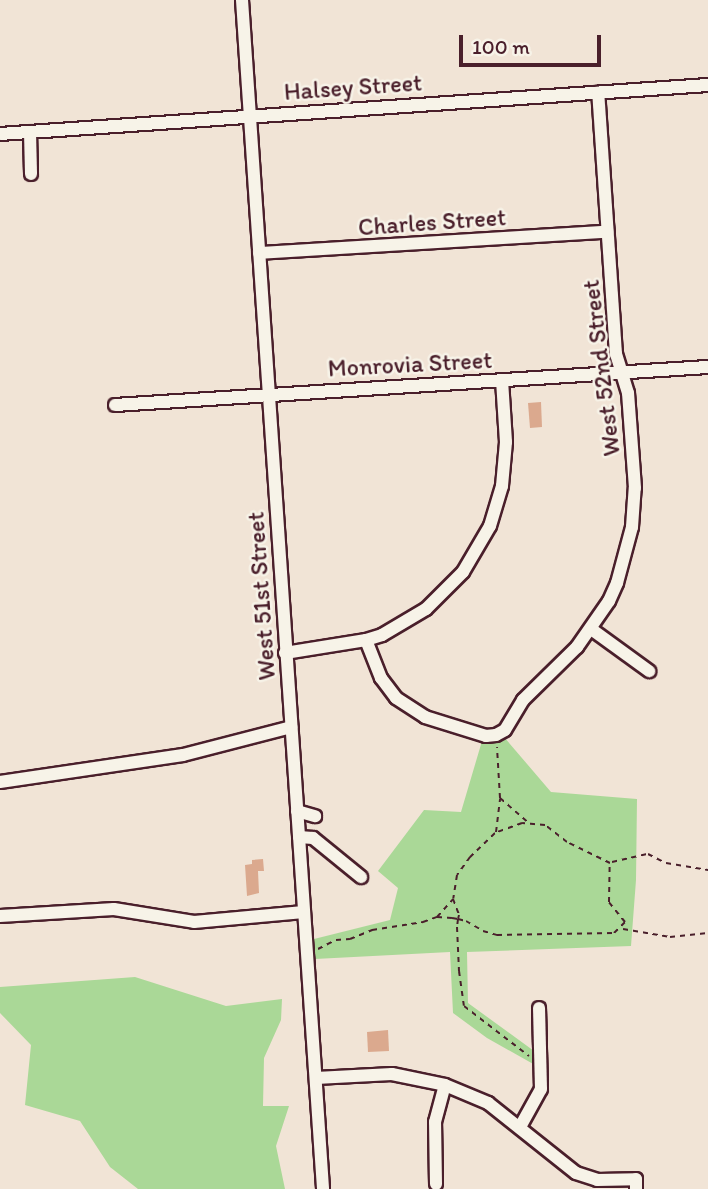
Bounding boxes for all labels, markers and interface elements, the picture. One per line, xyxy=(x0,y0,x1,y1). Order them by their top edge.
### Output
scale bar xyxy=(463,21,605,65)
text: 100 m xyxy=(472,34,530,59)
street label: Halsey Street xyxy=(283,68,423,106)
street label: Charles Street xyxy=(357,202,507,242)
street label: West 52nd Street xyxy=(576,279,626,457)
street label: Monrovia Street xyxy=(327,345,493,383)
street label: West 51st Street xyxy=(241,511,281,681)

